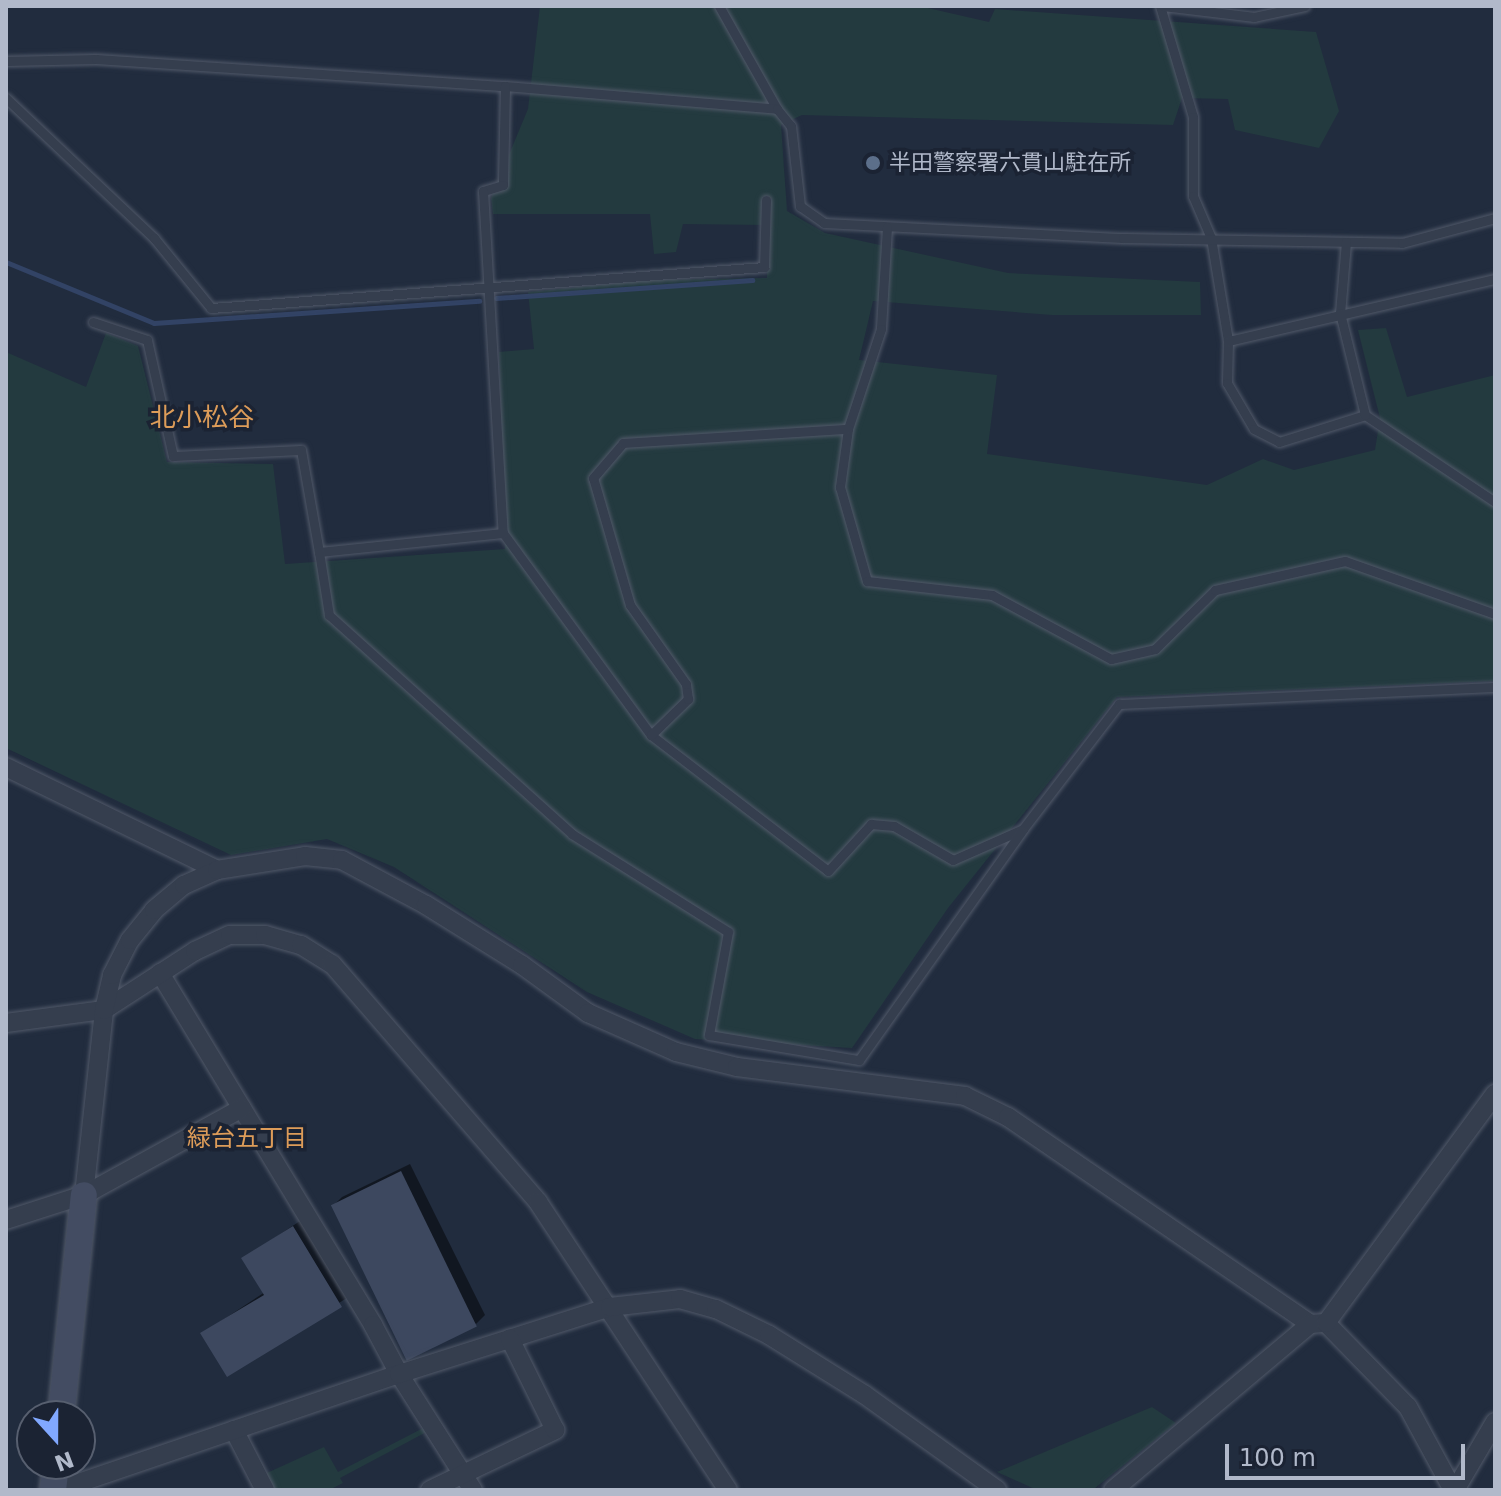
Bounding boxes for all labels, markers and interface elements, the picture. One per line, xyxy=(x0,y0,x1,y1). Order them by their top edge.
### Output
place label: 半田警察署六貫山駐在所 xyxy=(889,150,1131,176)
marker: 半田警察署六貫山駐在所 xyxy=(864,154,882,172)
district label: 北小松谷 xyxy=(150,402,254,434)
district label: 緑台五丁目 xyxy=(187,1125,307,1153)
north arrow xyxy=(16,1400,96,1480)
scale bar xyxy=(1229,1428,1469,1478)
text: 100 m xyxy=(1239,1444,1316,1472)
text: N xyxy=(51,1446,77,1476)

